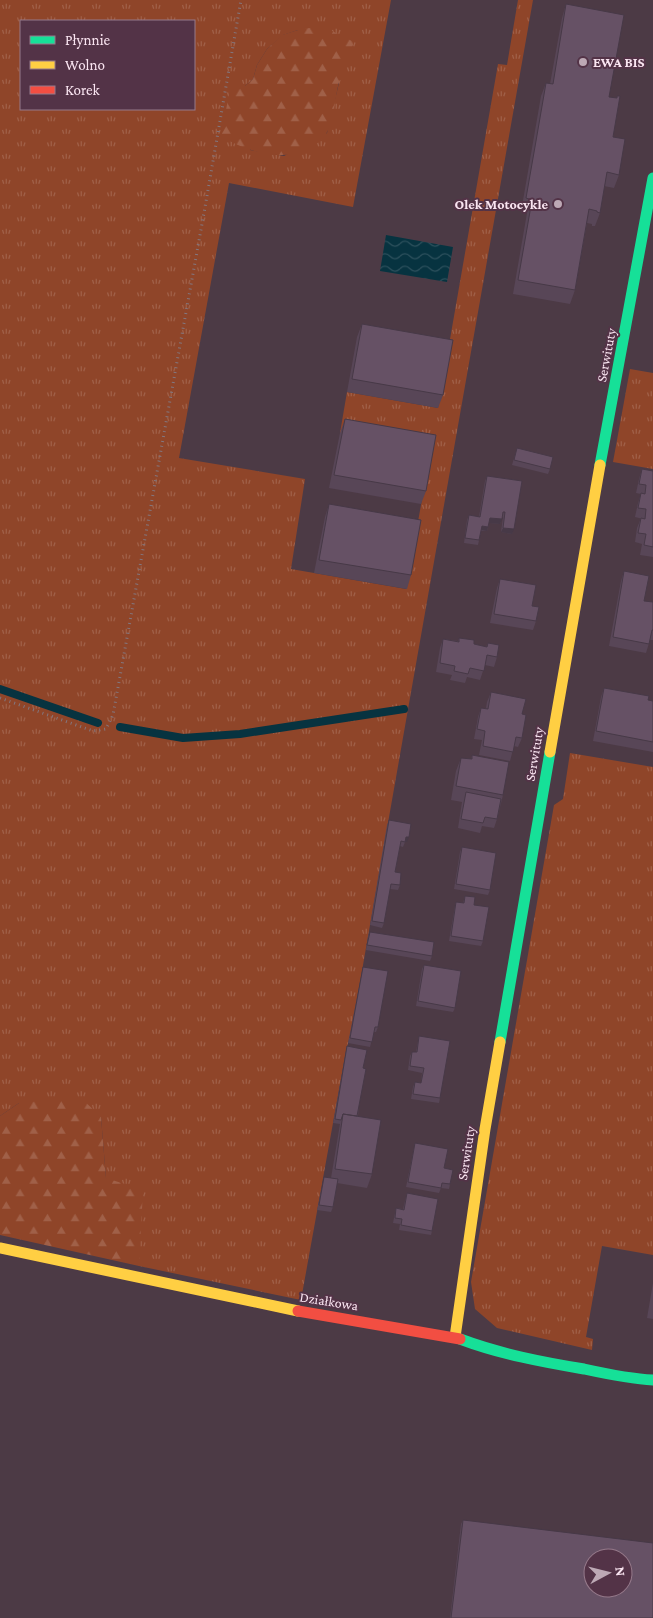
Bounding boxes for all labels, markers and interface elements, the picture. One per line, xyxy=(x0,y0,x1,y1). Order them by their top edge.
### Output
legend xyxy=(20,20,195,110)
text: Płynnie xyxy=(65,32,111,49)
place label: EWA BIS xyxy=(593,54,644,70)
marker: EWA BIS xyxy=(577,56,589,68)
text: Wolno xyxy=(65,57,105,73)
text: Korek xyxy=(65,82,100,98)
place label: Olek Motocykle xyxy=(455,196,548,212)
marker: Olek Motocykle xyxy=(552,198,564,210)
street label: Serwituty xyxy=(593,326,619,383)
street label: Serwituty xyxy=(521,725,547,782)
street label: Serwituty xyxy=(454,1124,478,1181)
street label: Działkowa xyxy=(298,1288,360,1314)
north arrow xyxy=(583,1548,633,1598)
text: N xyxy=(612,1566,629,1578)

